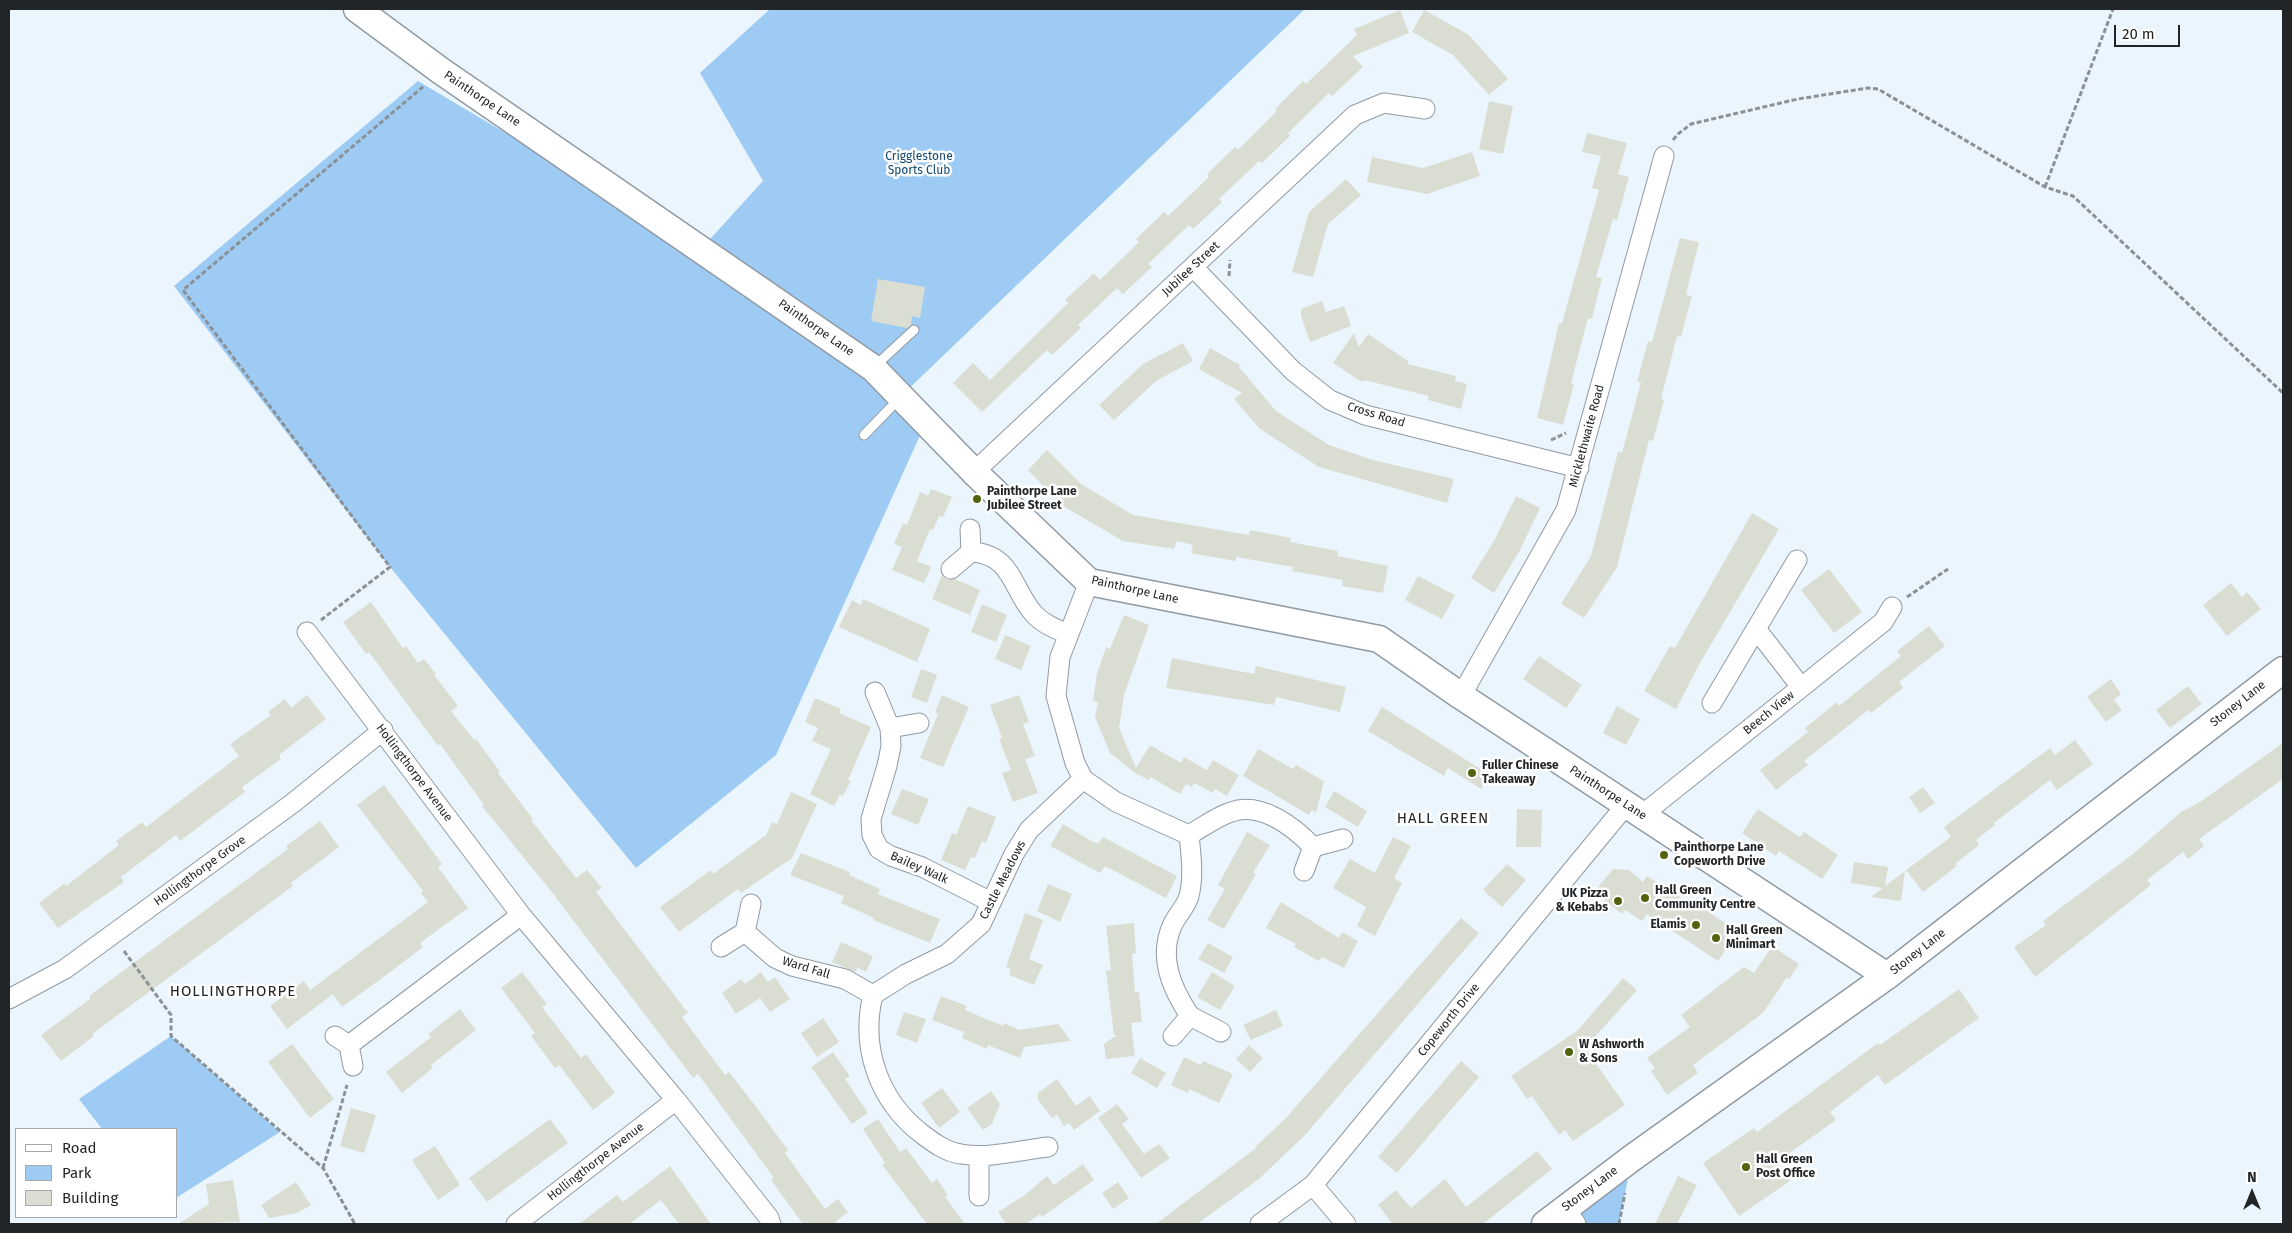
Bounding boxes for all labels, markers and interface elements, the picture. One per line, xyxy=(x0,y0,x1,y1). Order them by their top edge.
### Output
scale bar xyxy=(2117,15,2183,47)
text: 20 m xyxy=(2122,25,2155,43)
street label: Painthorpe Lane xyxy=(441,68,523,130)
park label: Crigglestone Sports Club xyxy=(885,150,953,178)
street label: Jubilee Street xyxy=(1159,239,1223,299)
street label: Painthorpe Lane xyxy=(775,297,857,359)
street label: Micklethwaite Road xyxy=(1566,383,1608,489)
street label: Cross Road xyxy=(1345,399,1407,431)
place label: Painthorpe Lane Jubilee Street xyxy=(987,485,1077,513)
marker: Painthorpe Lane Jubilee Street xyxy=(971,493,983,505)
street label: Painthorpe Lane xyxy=(1090,573,1180,607)
street label: Stoney Lane xyxy=(2207,678,2269,730)
street label: Beech View xyxy=(1741,688,1797,738)
street label: Hollingthorpe Avenue xyxy=(373,721,455,825)
place label: Fuller Chinese Takeaway xyxy=(1482,759,1559,787)
street label: Painthorpe Lane xyxy=(1567,763,1649,823)
marker: Fuller Chinese Takeaway xyxy=(1466,767,1478,779)
district label: HALL GREEN xyxy=(1395,810,1491,828)
street label: Hollingthorpe Grove xyxy=(151,833,249,909)
street label: Castle Meadows xyxy=(977,838,1029,922)
place label: Painthorpe Lane Copeworth Drive xyxy=(1674,841,1765,869)
street label: Bailey Walk xyxy=(888,849,950,887)
marker: Painthorpe Lane Copeworth Drive xyxy=(1658,849,1670,861)
place label: Hall Green Community Centre xyxy=(1655,884,1756,912)
place label: UK Pizza & Kebabs xyxy=(1555,887,1608,915)
marker: Hall Green Community Centre xyxy=(1639,892,1651,904)
marker: UK Pizza & Kebabs xyxy=(1612,895,1624,907)
place label: Elamis xyxy=(1650,918,1686,932)
marker: Elamis xyxy=(1690,919,1702,931)
place label: Hall Green Minimart xyxy=(1726,924,1783,952)
street label: Stoney Lane xyxy=(1887,926,1949,978)
marker: Hall Green Minimart xyxy=(1710,932,1722,944)
street label: Ward Fall xyxy=(780,954,832,982)
street label: Copeworth Drive xyxy=(1415,980,1483,1060)
district label: HOLLINGTHORPE xyxy=(168,983,298,1001)
place label: W Ashworth & Sons xyxy=(1579,1038,1644,1066)
marker: W Ashworth & Sons xyxy=(1563,1046,1575,1058)
street label: Hollingthorpe Avenue xyxy=(545,1120,647,1204)
legend xyxy=(15,1128,178,1218)
text: Road xyxy=(62,1139,97,1157)
place label: Hall Green Post Office xyxy=(1756,1153,1815,1181)
marker: Hall Green Post Office xyxy=(1740,1161,1752,1173)
street label: Stoney Lane xyxy=(1559,1163,1621,1215)
text: Park xyxy=(62,1164,92,1182)
north arrow xyxy=(2227,1168,2277,1218)
text: N xyxy=(2247,1169,2257,1186)
text: Building xyxy=(62,1189,118,1207)

